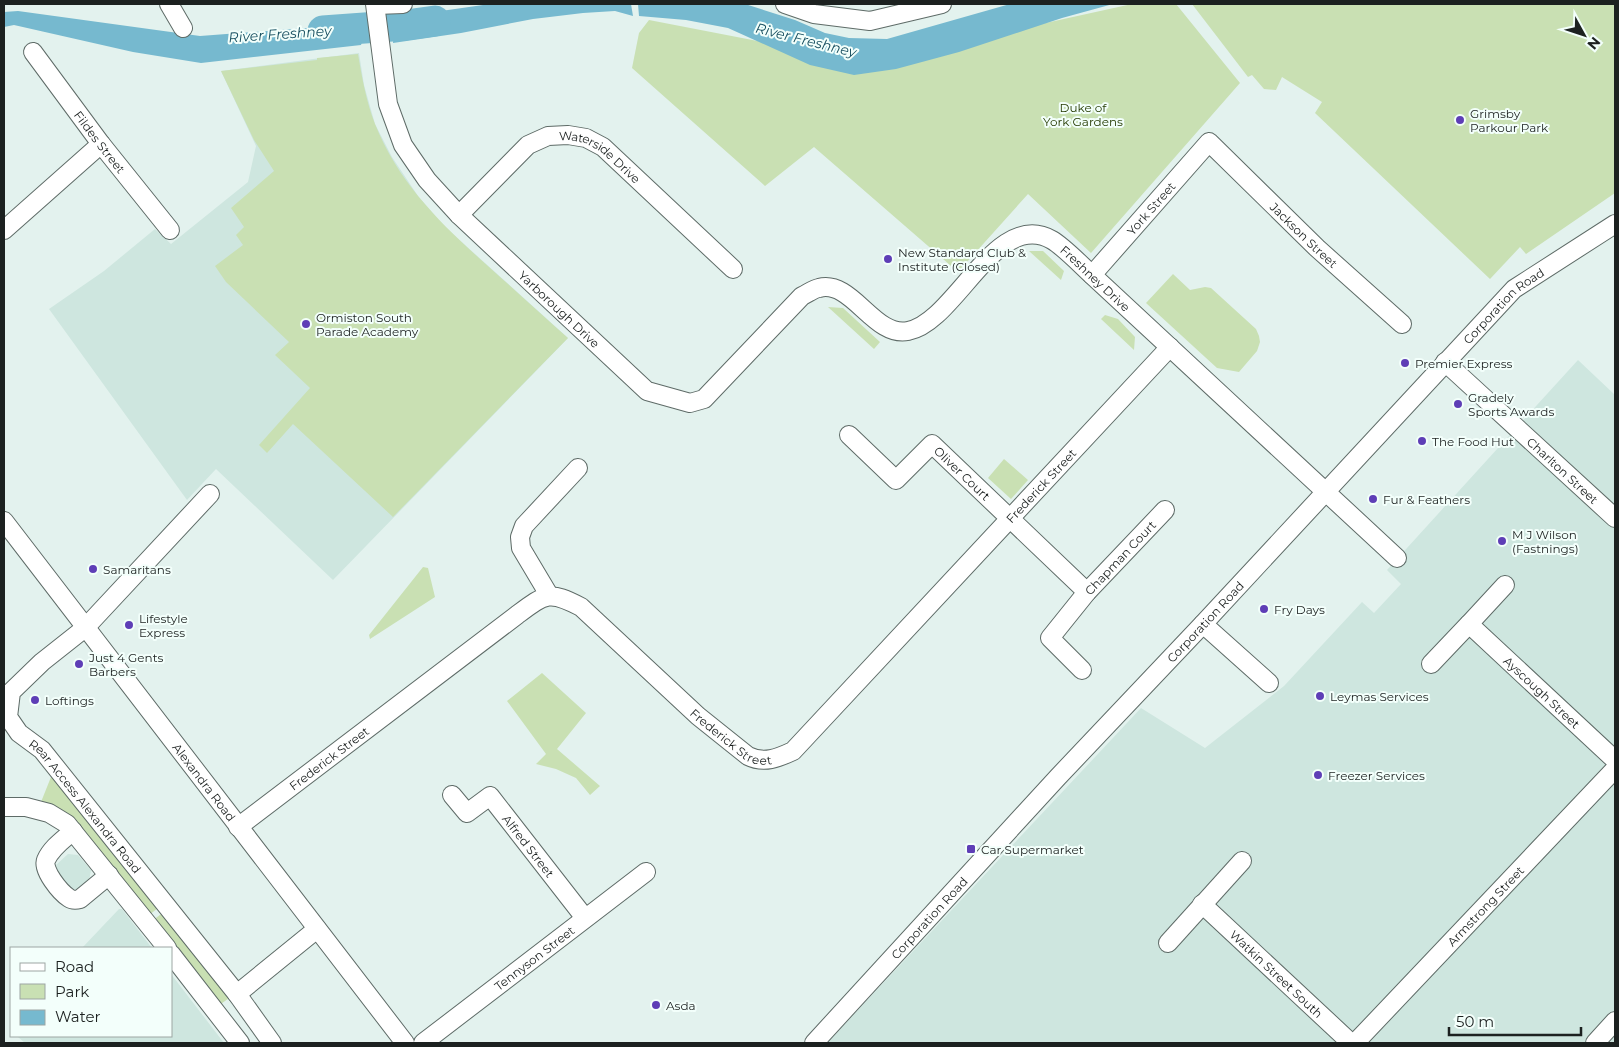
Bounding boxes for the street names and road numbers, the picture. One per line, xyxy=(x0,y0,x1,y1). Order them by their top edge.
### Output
street label: Fildes Street xyxy=(71,108,129,176)
street label: Waterside Drive xyxy=(559,127,644,186)
street label: York Street xyxy=(1123,178,1178,238)
street label: Jackson Street xyxy=(1267,198,1341,271)
street label: Freshney Drive xyxy=(1058,242,1133,314)
street label: Corporation Road xyxy=(1460,264,1547,347)
street label: Yarborough Drive xyxy=(516,268,603,351)
street label: Charlton Street xyxy=(1524,434,1602,507)
street label: Oliver Court xyxy=(931,443,994,503)
street label: Frederick Street xyxy=(1002,445,1079,526)
street label: Chapman Court xyxy=(1081,517,1159,598)
street label: Corporation Road xyxy=(1163,578,1247,665)
street label: Ayscough Street xyxy=(1501,653,1583,731)
street label: Frederick Street xyxy=(687,705,773,767)
street label: Frederick Street xyxy=(286,723,372,793)
street label: Rear Access Alexandra Road xyxy=(26,736,145,876)
street label: Alexandra Road xyxy=(170,740,239,824)
street label: Alfred Street xyxy=(500,811,558,880)
street label: Armstrong Street xyxy=(1444,863,1527,949)
street label: Corporation Road xyxy=(888,874,970,962)
street label: Tennyson Street xyxy=(491,922,577,993)
street label: Watkin Street South xyxy=(1227,927,1326,1021)

